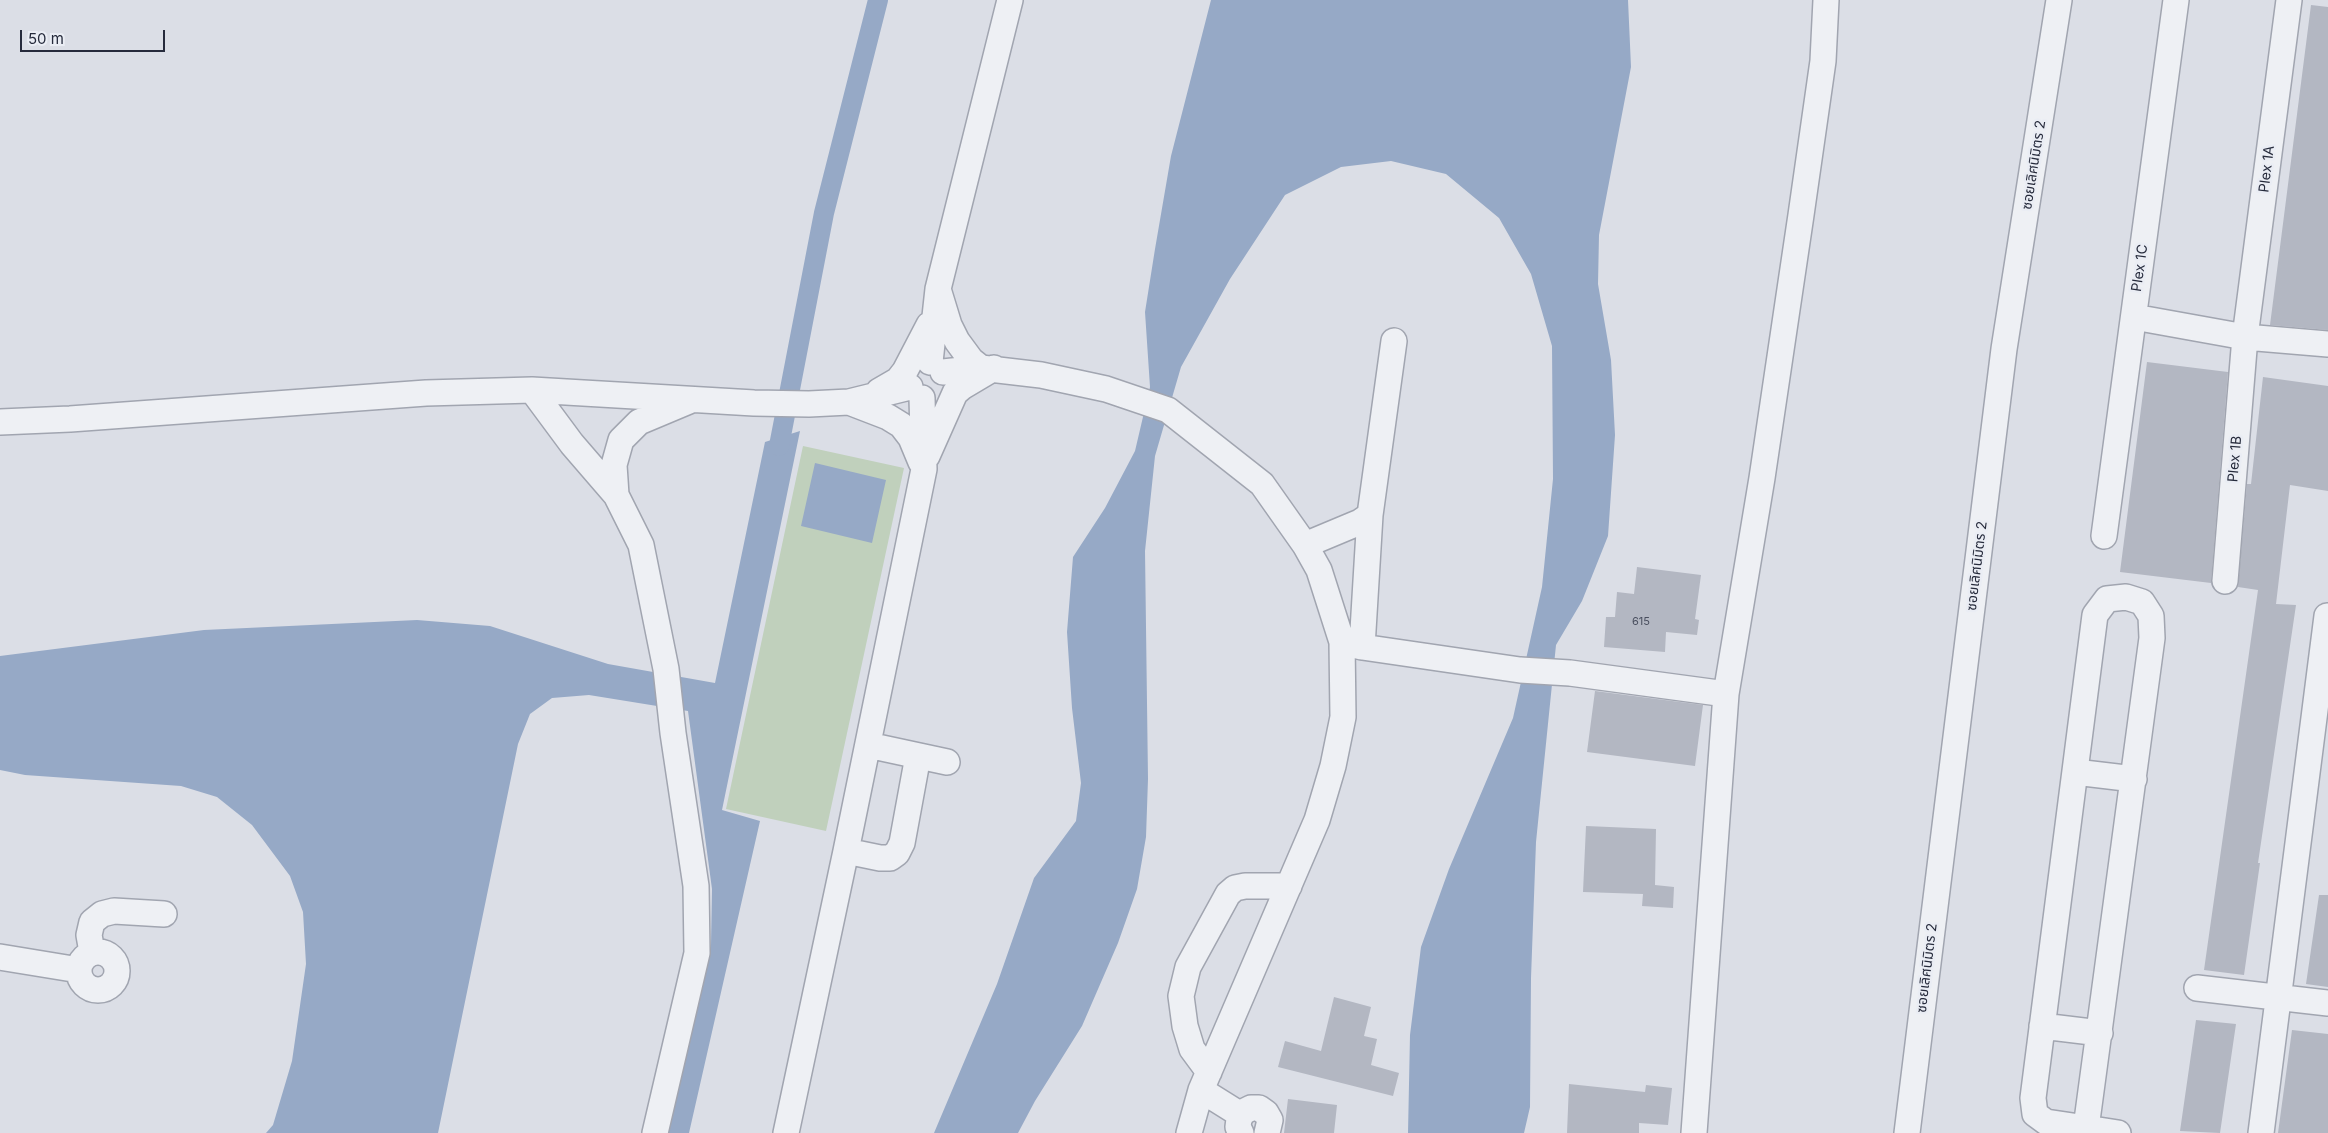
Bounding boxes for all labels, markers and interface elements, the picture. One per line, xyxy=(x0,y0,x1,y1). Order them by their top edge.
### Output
scale bar xyxy=(22,20,168,52)
text: 50 m xyxy=(28,29,64,48)
street label: ซอยเลิศนิมิตร 2 xyxy=(2019,119,2049,211)
street label: Plex 1A xyxy=(2256,145,2278,193)
street label: Plex 1C xyxy=(2128,243,2152,293)
street label: Plex 1B xyxy=(2225,435,2245,483)
street label: ซอยเลิศนิมิตร 2 xyxy=(1963,520,1991,612)
house number: 615 xyxy=(1632,615,1650,629)
street label: ซอยเลิศนิมิตร 2 xyxy=(1913,922,1941,1014)

